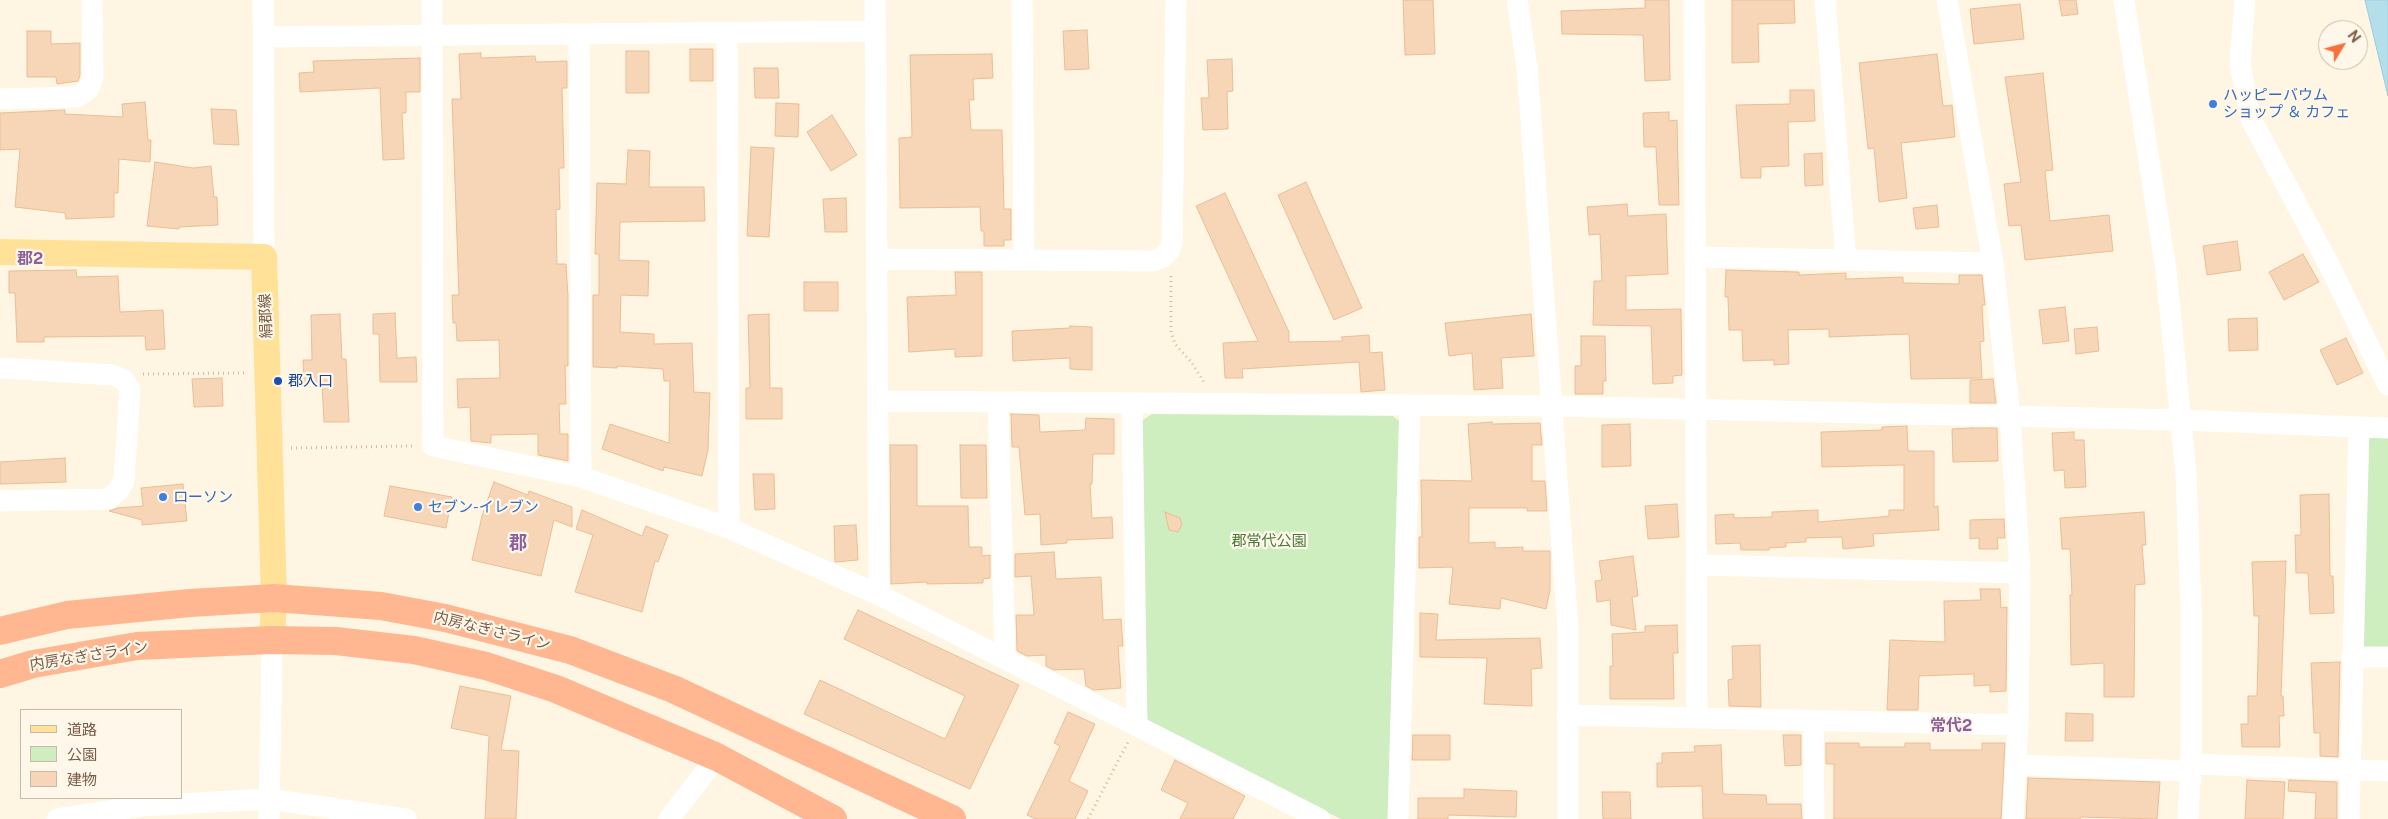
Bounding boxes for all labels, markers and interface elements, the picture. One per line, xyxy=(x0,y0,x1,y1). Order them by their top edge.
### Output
north arrow xyxy=(2318,20,2368,70)
text: N xyxy=(2344,27,2364,46)
place label: ハッピーバウム ショップ ＆ カフェ xyxy=(2223,86,2350,121)
marker: ハッピーバウム ショップ ＆ カフェ xyxy=(2207,98,2219,110)
district label: 郡2 xyxy=(17,249,43,269)
street label: 絹郡線 xyxy=(256,293,276,339)
place label: 郡入口 xyxy=(288,372,333,390)
marker: 郡入口 xyxy=(272,375,284,387)
place label: ローソン xyxy=(173,488,233,506)
marker: ローソン xyxy=(157,491,169,503)
place label: セブン-イレブン xyxy=(428,498,539,516)
marker: セブン-イレブン xyxy=(412,501,424,513)
district label: 郡 xyxy=(509,532,527,554)
park label: 郡常代公園 xyxy=(1232,532,1306,550)
street label: 内房なぎさライン xyxy=(432,608,552,654)
street label: 内房なぎさライン xyxy=(28,638,150,674)
legend xyxy=(20,709,182,799)
district label: 常代2 xyxy=(1930,716,1972,736)
text: 道路 xyxy=(67,721,97,738)
text: 公園 xyxy=(67,746,97,763)
text: 建物 xyxy=(67,771,97,788)

